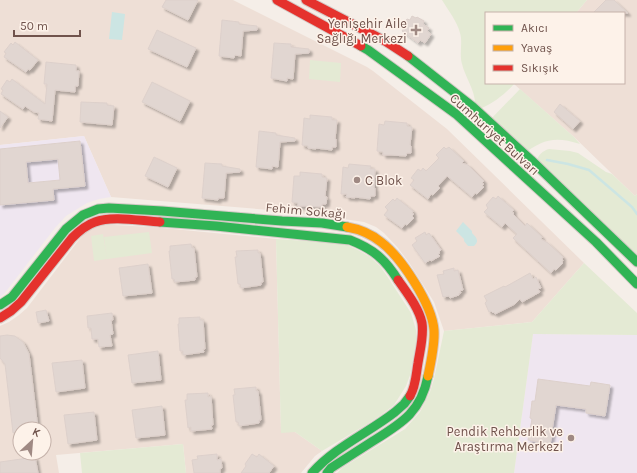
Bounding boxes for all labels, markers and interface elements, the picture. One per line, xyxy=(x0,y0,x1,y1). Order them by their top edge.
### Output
scale bar xyxy=(14,12,80,38)
legend xyxy=(485,12,625,84)
place label: Yenişehir Aile Sağlığı Merkezi xyxy=(316,16,407,46)
text: 50 m xyxy=(20,19,48,33)
text: Akıcı xyxy=(521,21,548,35)
marker: Yenişehir Aile Sağlığı Merkezi xyxy=(410,24,422,36)
text: Yavaş xyxy=(521,41,552,55)
text: Sıkışık xyxy=(521,61,559,75)
street label: Cumhuriyet Bulvarı xyxy=(447,90,542,178)
place label: C Blok xyxy=(365,173,402,188)
marker: C Blok xyxy=(352,175,362,185)
street label: Fehim Sokağı xyxy=(265,200,347,221)
north arrow xyxy=(12,421,52,461)
place label: Pendik Rehberlik ve Araştırma Merkezi xyxy=(447,424,563,454)
text: K xyxy=(30,425,43,440)
marker: Pendik Rehberlik ve Araştırma Merkezi xyxy=(566,433,576,443)

